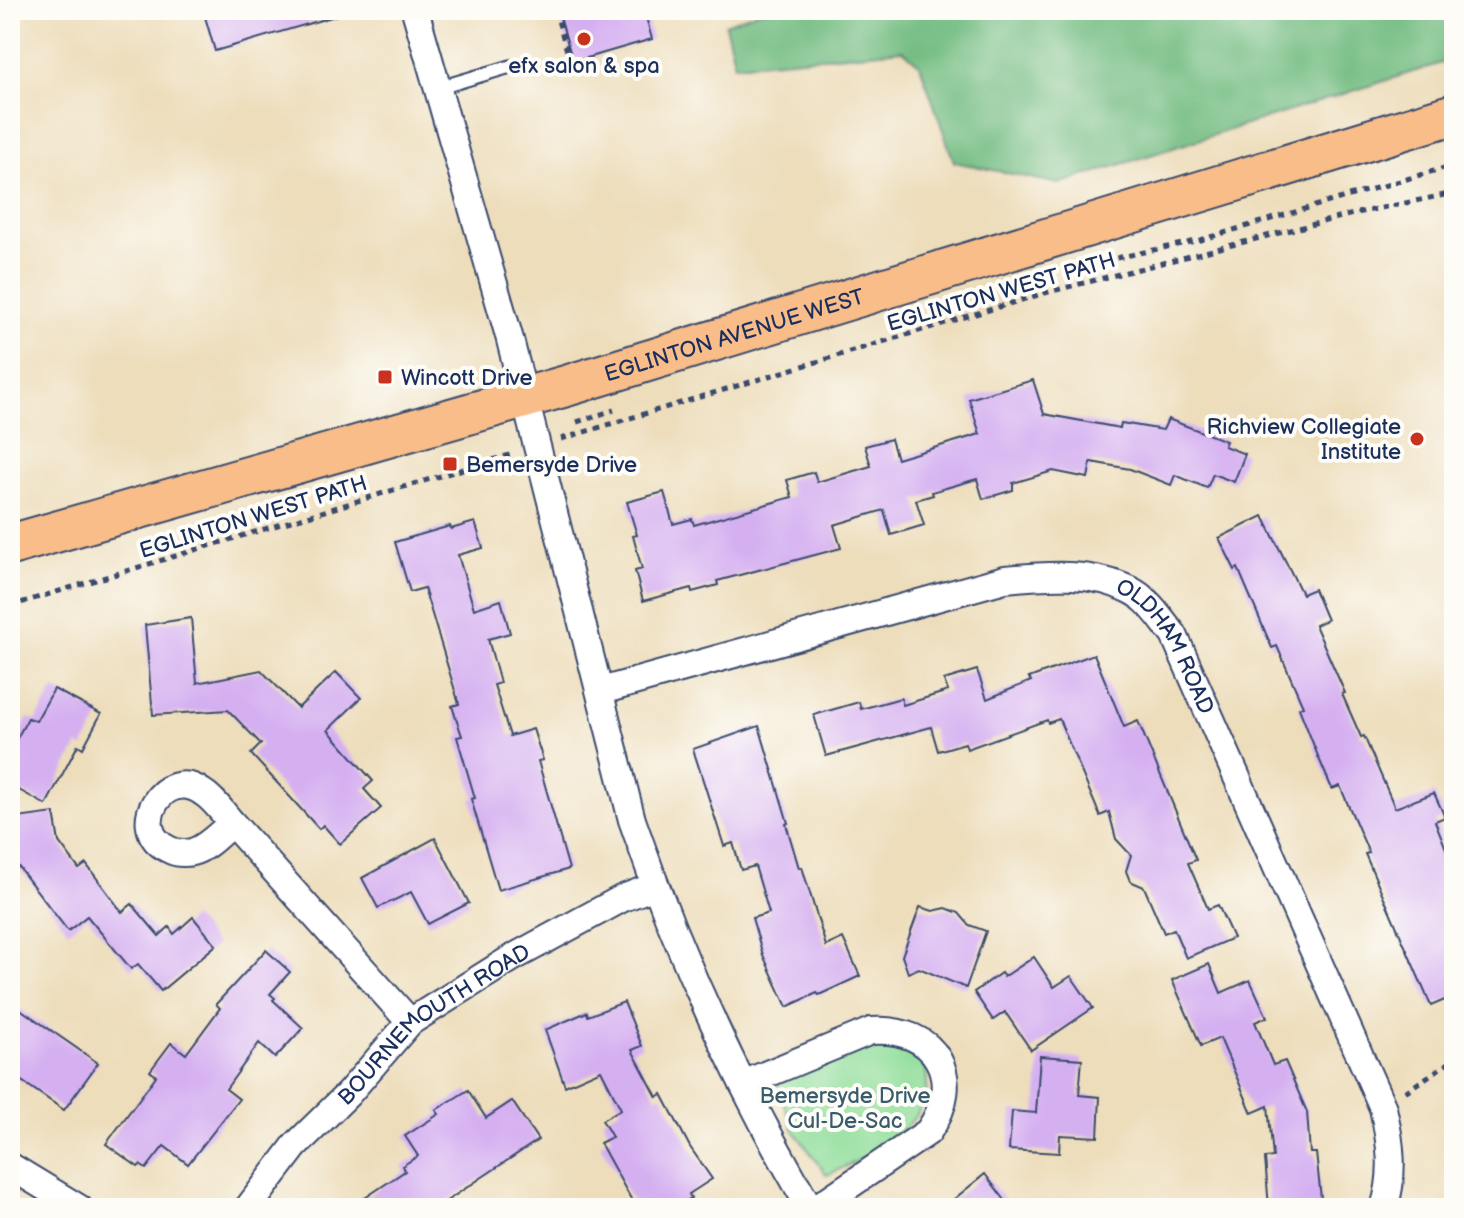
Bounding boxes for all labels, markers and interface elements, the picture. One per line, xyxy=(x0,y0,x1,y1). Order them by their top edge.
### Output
marker: efx salon & spa xyxy=(575,30,593,48)
place label: efx salon & spa xyxy=(508,53,660,80)
street label: EGLINTON WEST PATH xyxy=(884,247,1119,338)
street label: EGLINTON AVENUE WEST xyxy=(601,283,868,388)
place label: Wincott Drive xyxy=(401,365,533,392)
marker: Wincott Drive xyxy=(376,368,394,386)
place label: Richview Collegiate Institute xyxy=(1207,414,1401,466)
marker: Richview Collegiate Institute xyxy=(1408,430,1426,448)
place label: Bemersyde Drive xyxy=(466,452,637,479)
marker: Bemersyde Drive xyxy=(441,455,459,473)
street label: EGLINTON WEST PATH xyxy=(136,470,370,565)
street label: OLDHAM ROAD xyxy=(1112,574,1219,719)
street label: BOURNEMOUTH ROAD xyxy=(333,939,535,1111)
park label: Bemersyde Drive Cul-De-Sac xyxy=(759,1083,931,1135)

